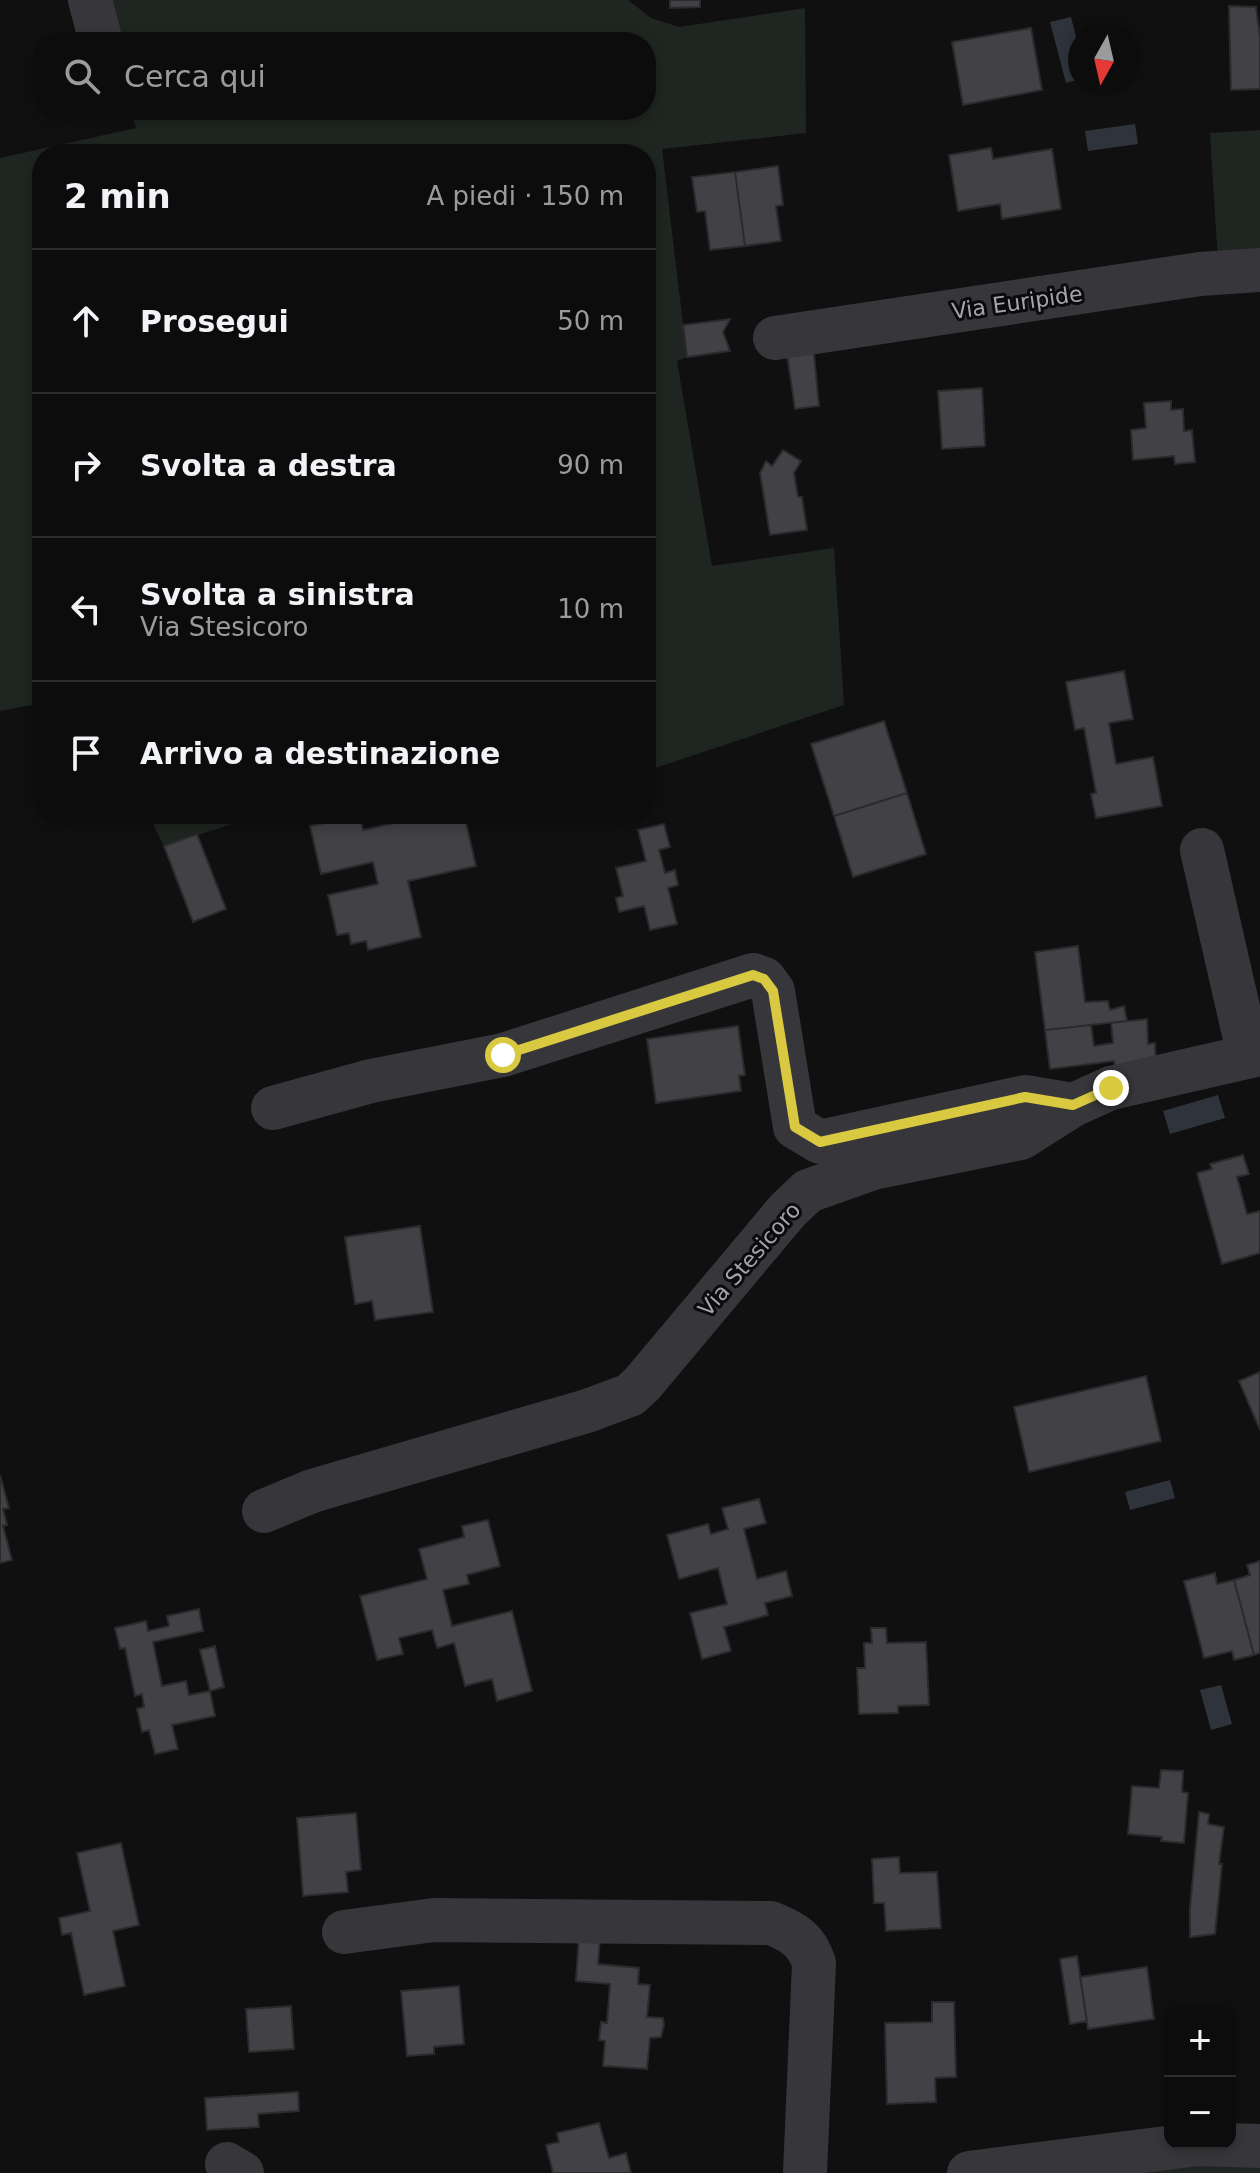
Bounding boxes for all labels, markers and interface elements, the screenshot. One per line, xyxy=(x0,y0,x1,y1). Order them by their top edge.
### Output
north arrow xyxy=(1068,24,1140,96)
search box xyxy=(32,32,656,120)
icon: search xyxy=(60,54,104,98)
text: Cerca qui xyxy=(124,59,266,94)
text: 2 min xyxy=(64,176,171,216)
text: A piedi · 150 m xyxy=(426,181,624,211)
street label: Via Euripide xyxy=(950,281,1084,324)
icon: ahead xyxy=(64,299,108,343)
text: Prosegui xyxy=(140,304,289,339)
text: 50 m xyxy=(557,306,624,336)
icon: right xyxy=(64,443,108,487)
text: Svolta a destra xyxy=(140,448,397,483)
text: 90 m xyxy=(557,450,624,480)
text: Svolta a sinistra xyxy=(140,577,415,612)
icon: left xyxy=(64,587,108,631)
text: 10 m xyxy=(557,594,624,624)
text: Via Stesicoro xyxy=(140,612,308,642)
icon: arrive xyxy=(64,731,108,775)
text: Arrivo a destinazione xyxy=(140,736,500,771)
route start xyxy=(485,1037,521,1073)
route end xyxy=(1093,1070,1129,1106)
street label: Via Stesicoro xyxy=(693,1197,806,1321)
map controls xyxy=(1164,2005,1236,2149)
button: + xyxy=(1164,2005,1236,2077)
button: − xyxy=(1164,2077,1236,2149)

